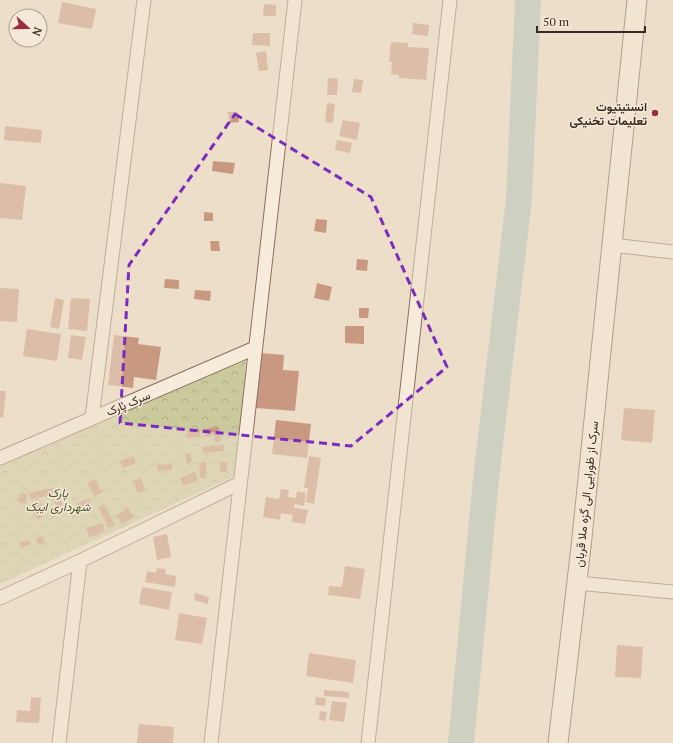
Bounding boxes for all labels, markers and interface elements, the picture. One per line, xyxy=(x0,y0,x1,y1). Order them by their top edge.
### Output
north arrow xyxy=(8,8,48,48)
scale bar xyxy=(537,8,645,34)
text: 50 m xyxy=(543,14,570,29)
text: N xyxy=(29,25,45,39)
place label: انستیتیوت تعلیمات تخنیکی xyxy=(570,99,647,128)
marker: انستیتیوت تعلیمات تخنیکی xyxy=(650,108,660,118)
street label: سرک پارک xyxy=(104,387,153,420)
street label: سرک از ظورایی الی گزه ملا قربان xyxy=(571,420,602,568)
park label: پارک شهرداری ایبک xyxy=(25,485,91,515)

